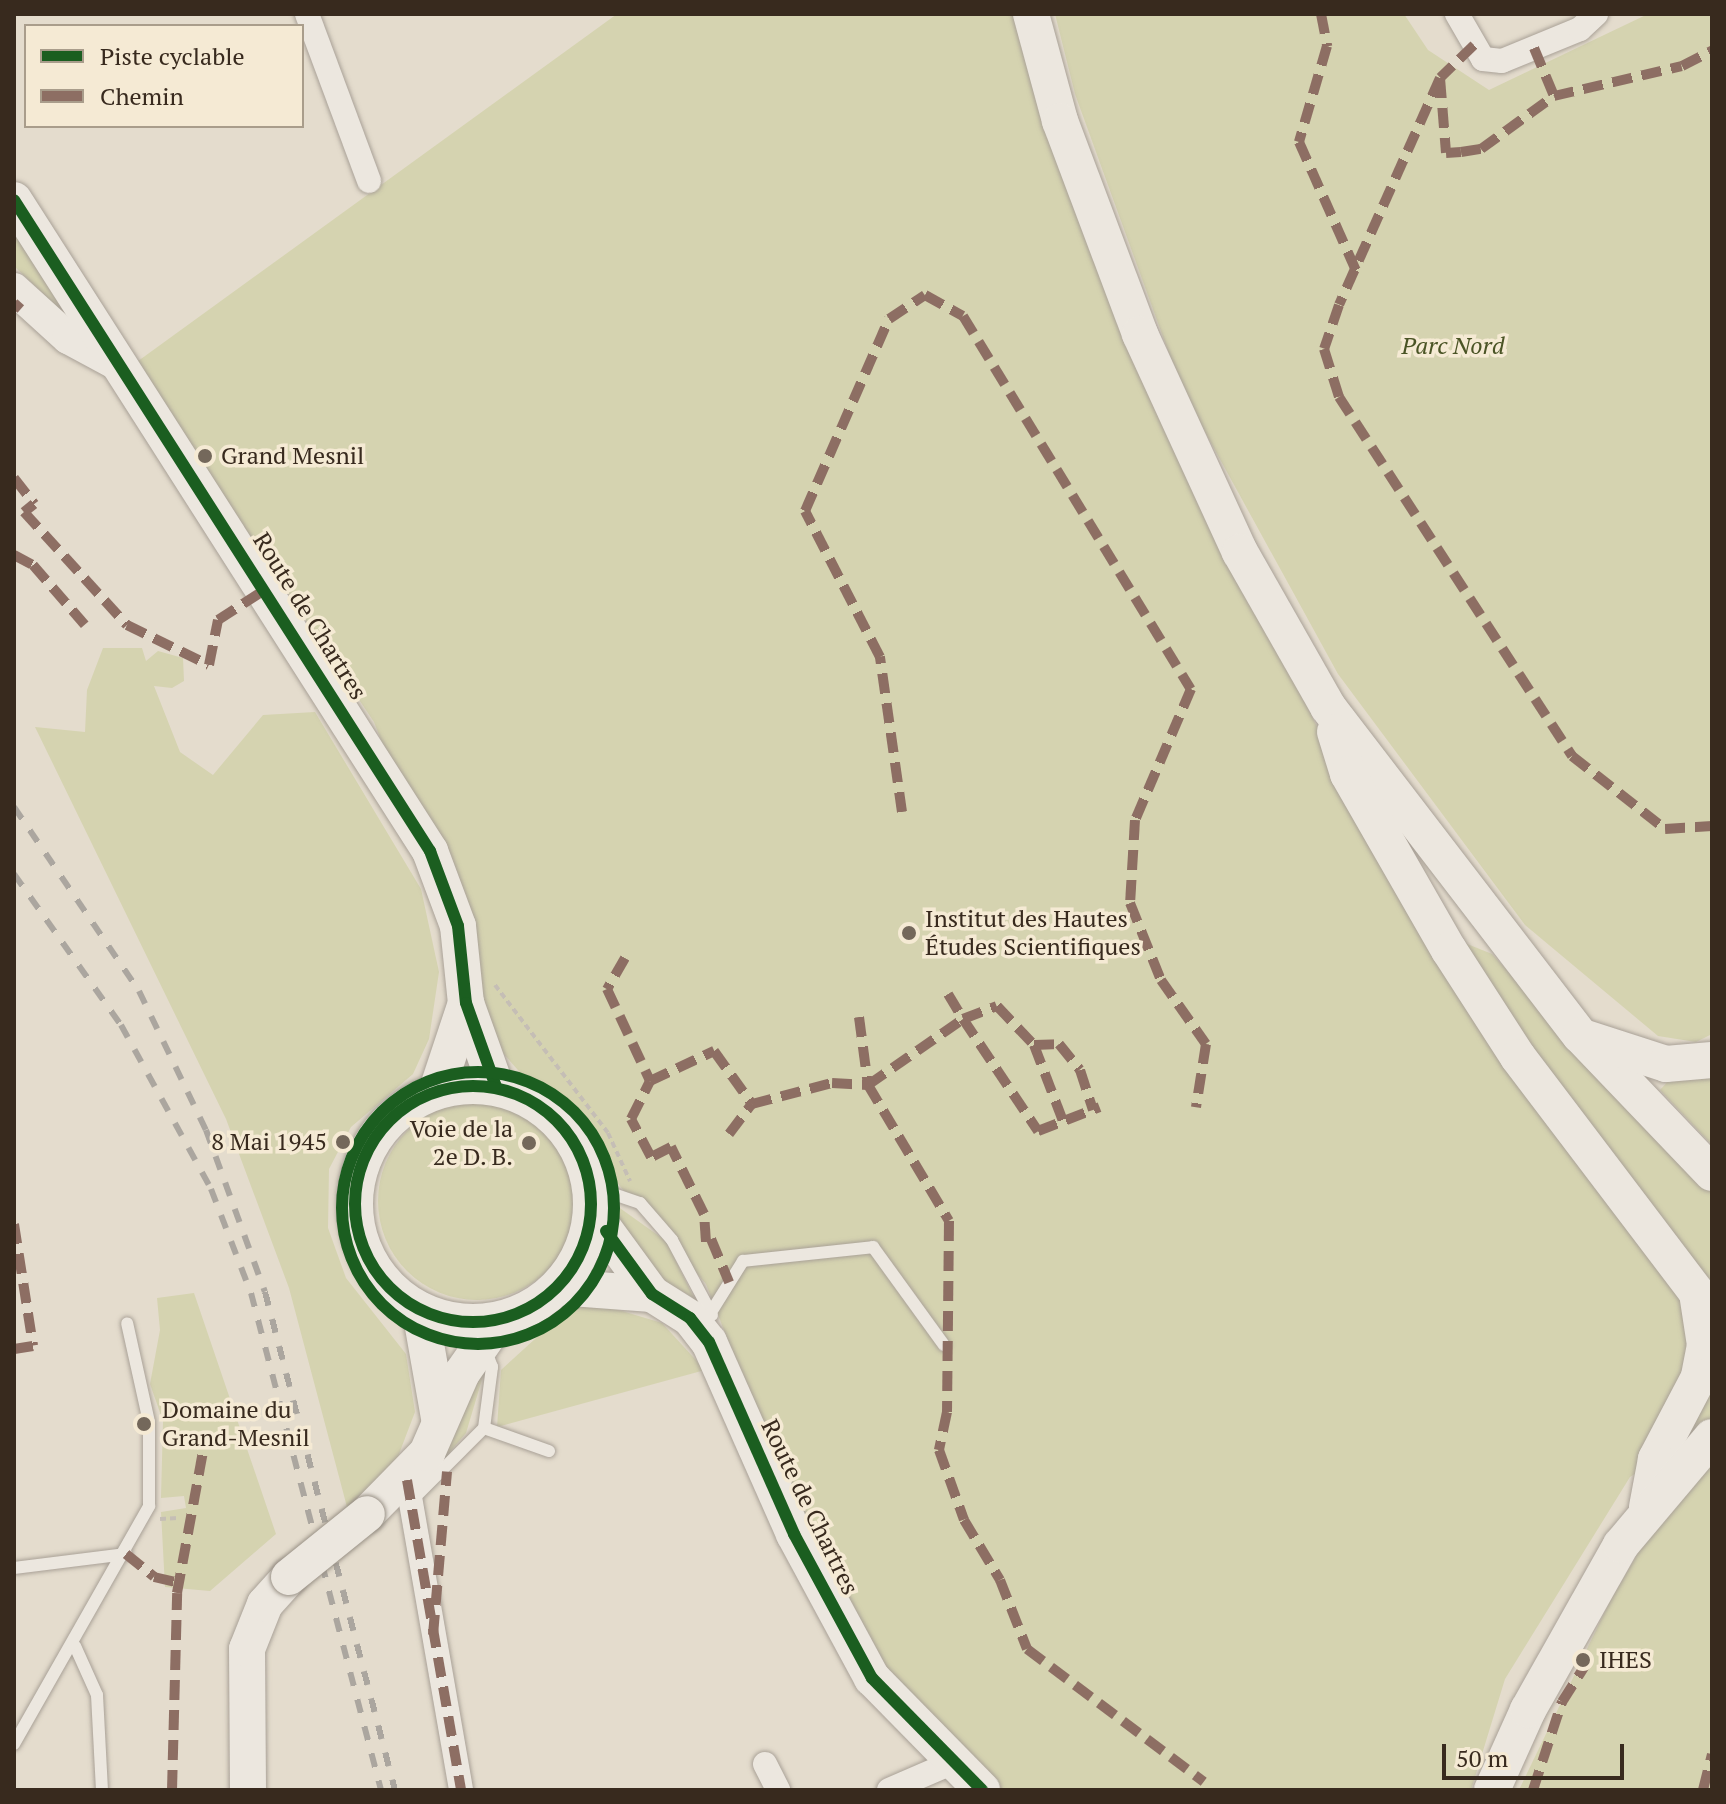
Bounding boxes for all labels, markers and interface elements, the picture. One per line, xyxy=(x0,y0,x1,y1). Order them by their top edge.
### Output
legend xyxy=(24,24,304,128)
text: Piste cyclable xyxy=(100,40,245,72)
text: Chemin xyxy=(100,80,184,112)
park label: Parc Nord xyxy=(1401,332,1505,360)
place label: Grand Mesnil xyxy=(221,442,364,470)
marker: Grand Mesnil xyxy=(196,447,214,465)
street label: Route de Chartres xyxy=(247,527,373,705)
place label: Institut des Hautes Études Scientifiques xyxy=(925,905,1141,961)
marker: Institut des Hautes Études Scientifiques xyxy=(900,924,918,942)
place label: Voie de la 2e D. B. xyxy=(410,1115,513,1171)
place label: 8 Mai 1945 xyxy=(211,1128,327,1156)
marker: 8 Mai 1945 xyxy=(334,1133,352,1151)
marker: Voie de la 2e D. B. xyxy=(520,1134,538,1152)
place label: Domaine du Grand-Mesnil xyxy=(162,1396,310,1452)
marker: Domaine du Grand-Mesnil xyxy=(133,1413,155,1435)
street label: Route de Chartres xyxy=(755,1415,865,1599)
place label: IHES xyxy=(1599,1646,1652,1674)
marker: IHES xyxy=(1574,1651,1592,1669)
scale bar xyxy=(1446,1728,1628,1778)
text: 50 m xyxy=(1456,1742,1508,1774)

